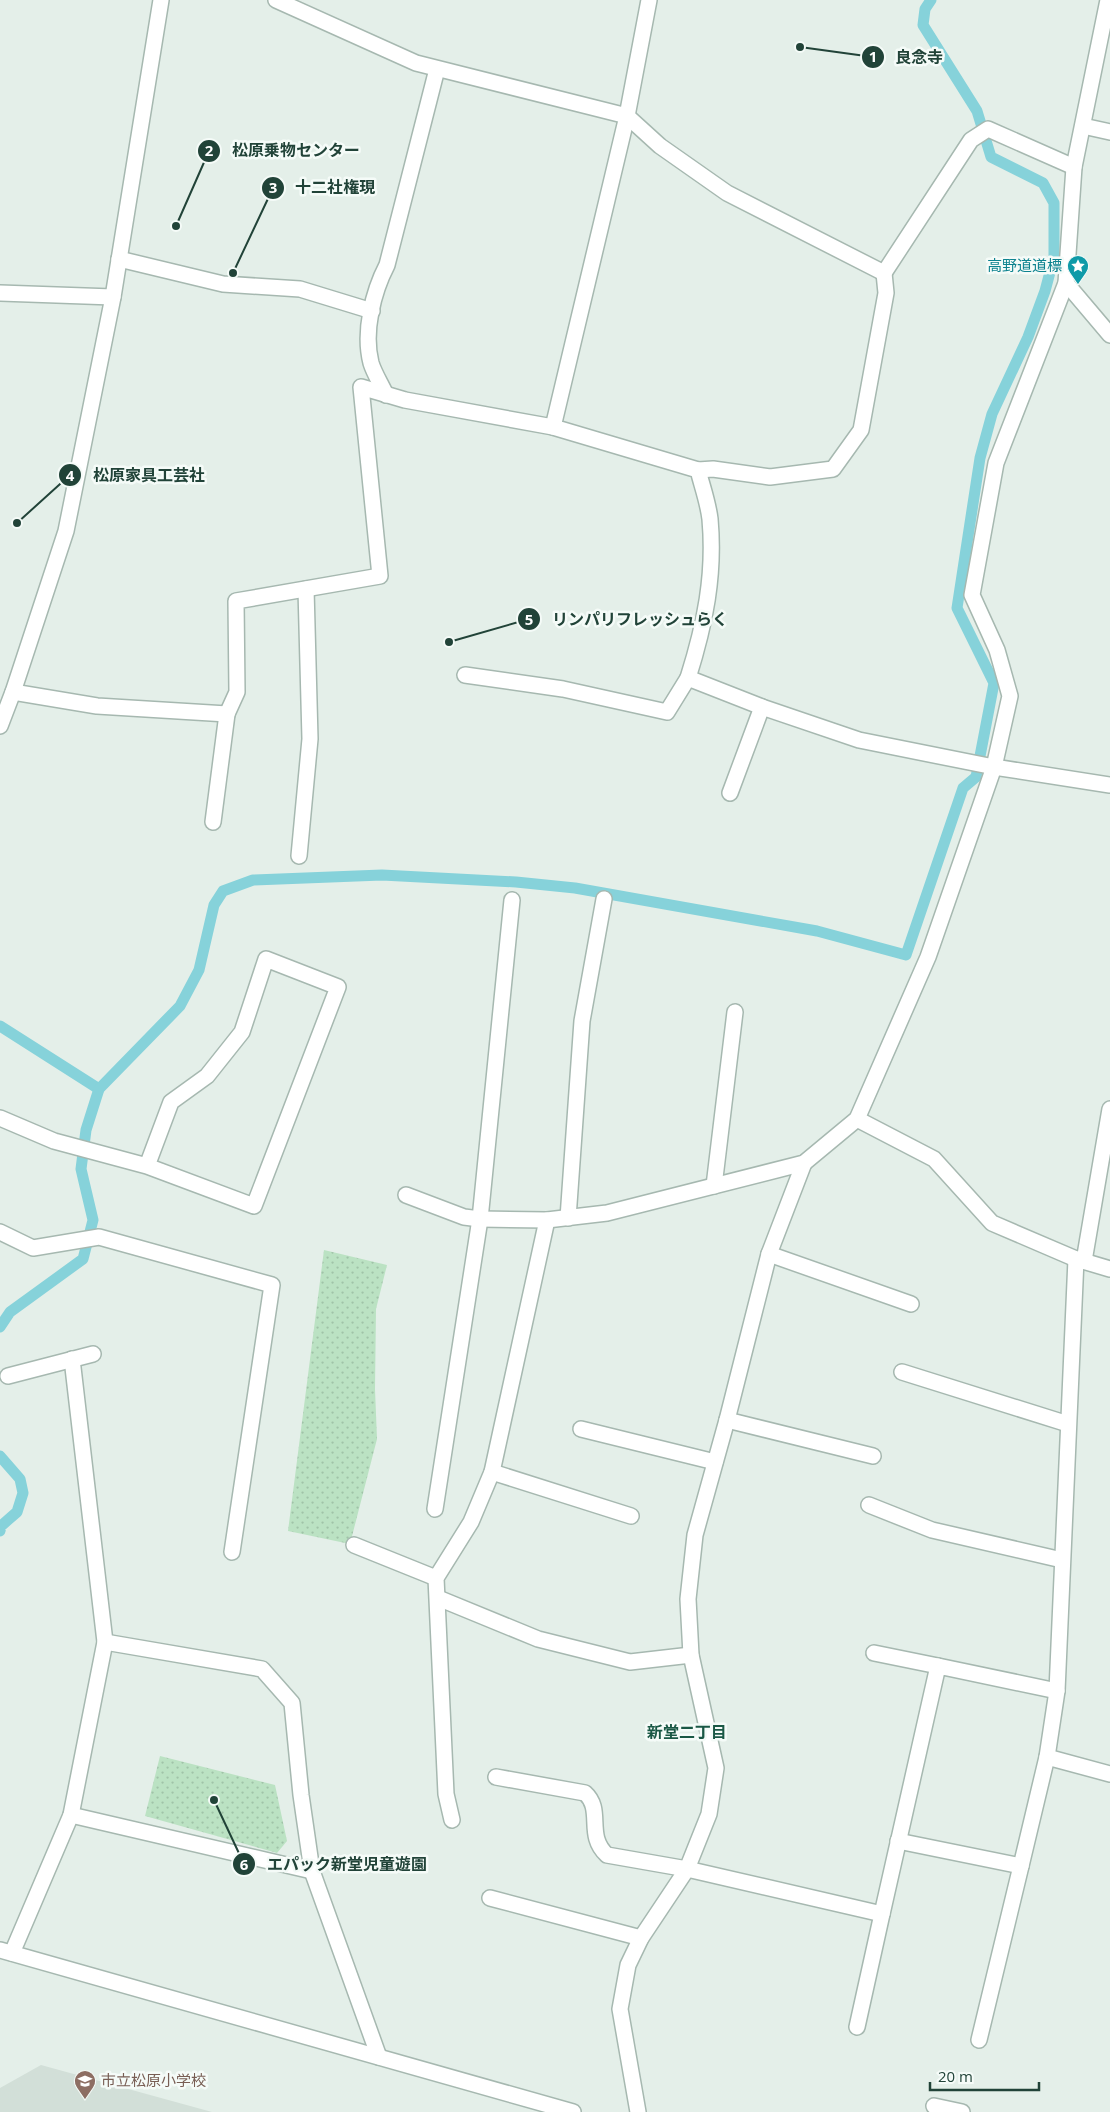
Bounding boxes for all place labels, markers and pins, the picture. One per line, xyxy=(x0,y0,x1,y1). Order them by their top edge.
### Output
callout: 良念寺 xyxy=(860,42,953,73)
callout: 松原乗物センター xyxy=(197,135,370,166)
callout: 十二社権現 xyxy=(260,172,385,203)
place icon: 高野道道標 xyxy=(1066,254,1090,285)
place label: 高野道道標 xyxy=(987,255,1062,275)
callout: 松原家具工芸社 xyxy=(58,460,215,491)
callout: リンパリフレッシュらく xyxy=(517,604,738,635)
callout: エパック新堂児童遊園 xyxy=(232,1849,437,1880)
school or university icon: 市立松原小学校 xyxy=(73,2069,97,2100)
place label: 市立松原小学校 xyxy=(101,2070,206,2090)

